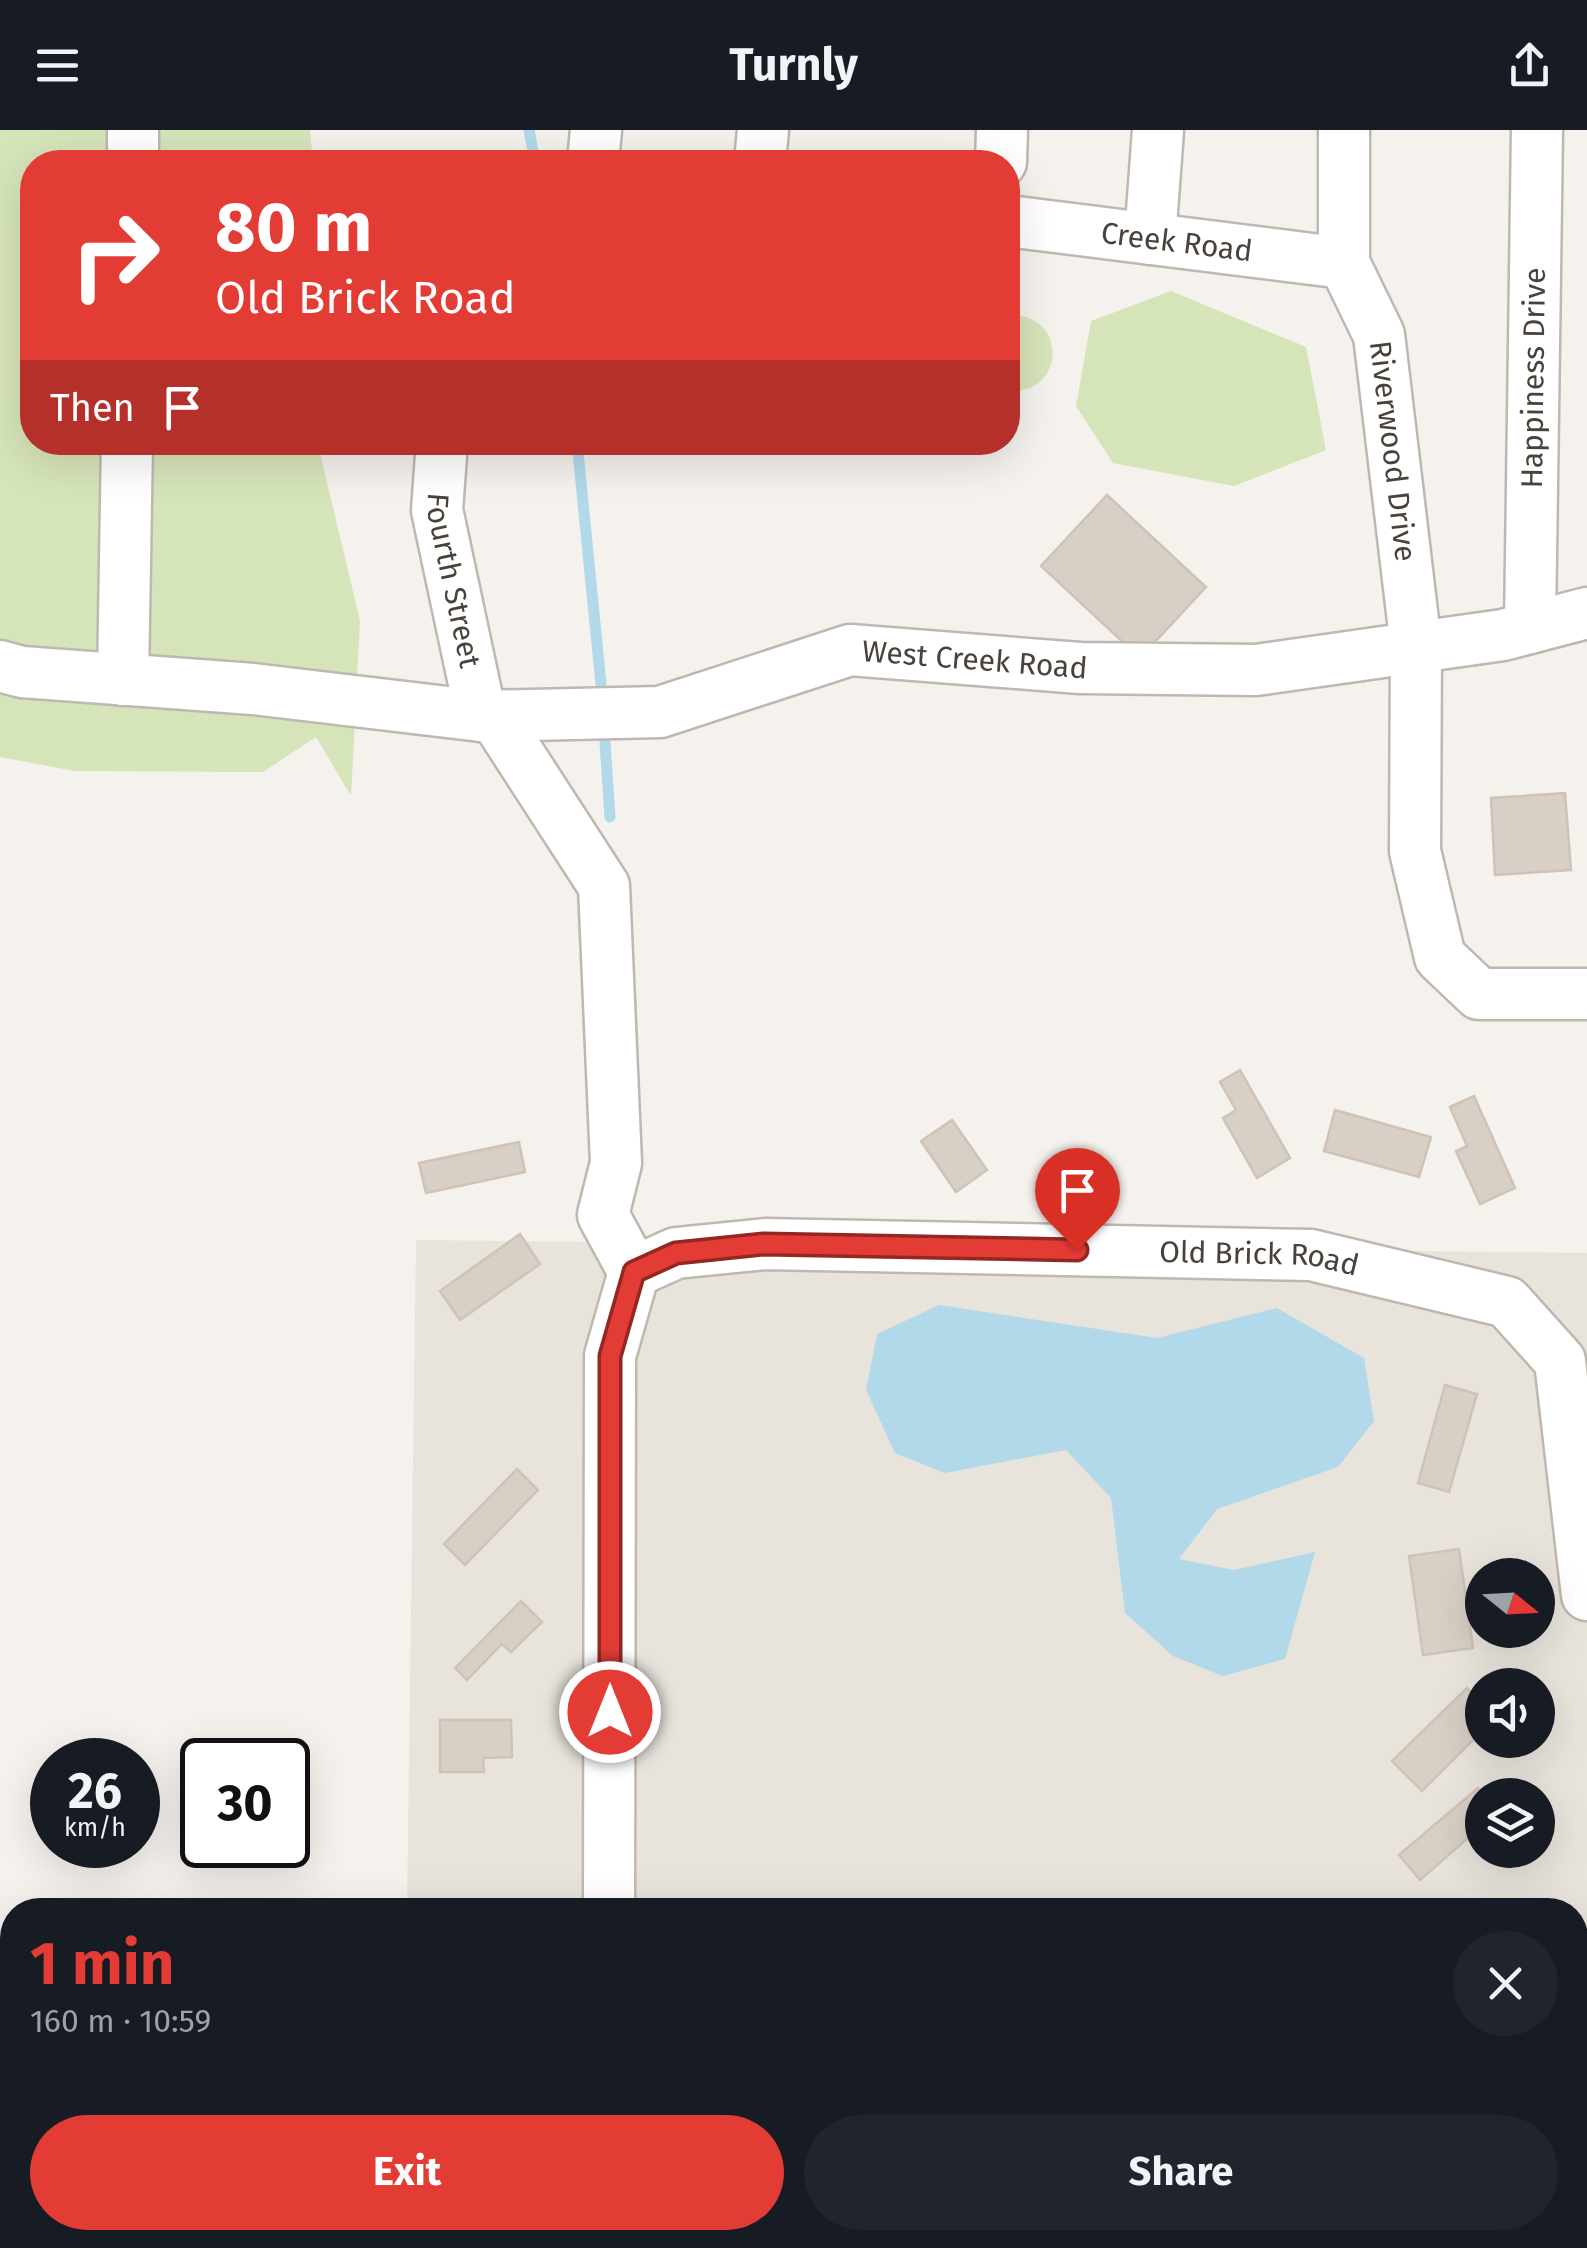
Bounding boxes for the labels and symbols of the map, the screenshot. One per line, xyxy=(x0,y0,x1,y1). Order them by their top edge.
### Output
street label: Creek Road xyxy=(1099,215,1254,269)
street label: Happiness Drive xyxy=(1514,267,1553,489)
street label: Riverwood Drive xyxy=(1362,339,1424,564)
street label: Fourth Street xyxy=(419,491,488,671)
street label: West Creek Road xyxy=(861,633,1089,687)
pin xyxy=(1035,1148,1120,1251)
street label: Old Brick Road xyxy=(1159,1234,1362,1284)
north arrow xyxy=(1465,1558,1555,1648)
position arrow xyxy=(558,1660,662,1764)
speed limit sign: 30 xyxy=(180,1738,310,1868)

